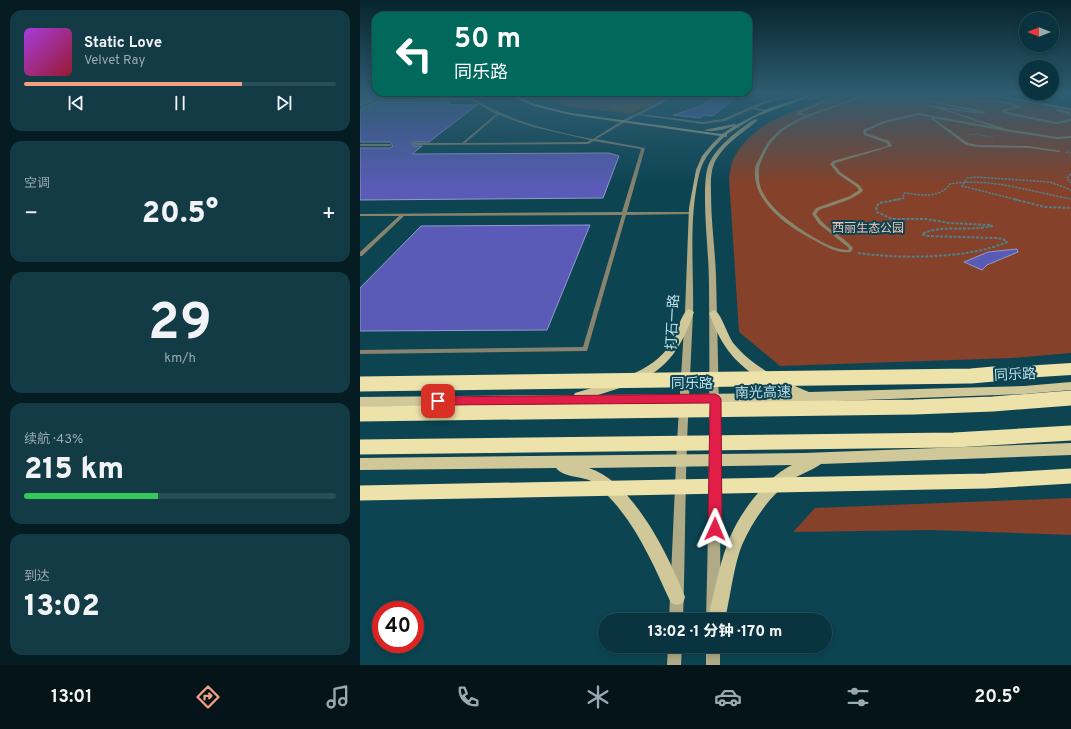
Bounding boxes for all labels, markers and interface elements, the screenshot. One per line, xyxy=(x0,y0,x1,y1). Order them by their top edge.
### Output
north arrow xyxy=(1019,12,1059,52)
map controls xyxy=(1019,12,1059,100)
text: 50 m xyxy=(454,22,521,58)
icon: left xyxy=(388,28,440,80)
text: Static Love xyxy=(84,34,162,53)
text: Velvet Ray xyxy=(84,53,145,69)
button: layers xyxy=(1019,60,1059,100)
text: 同乐路 xyxy=(454,62,508,85)
icon: previous xyxy=(65,92,87,114)
icon: pause xyxy=(169,92,191,114)
icon: next xyxy=(273,92,295,114)
text: 空调 xyxy=(24,176,50,192)
text: 20.5° xyxy=(142,196,218,233)
text: − xyxy=(24,201,38,228)
text: + xyxy=(322,201,336,228)
park label: 西丽生态公园 xyxy=(832,221,904,237)
text: 29 xyxy=(148,292,212,358)
street label: 打石一路 xyxy=(664,294,683,350)
text: km/h xyxy=(164,351,196,367)
street label: 同乐路 xyxy=(994,366,1036,385)
street label: 同乐路 xyxy=(671,376,713,393)
pin xyxy=(421,384,455,418)
street label: 南光高速 xyxy=(735,385,791,402)
icon: arrive xyxy=(427,390,449,412)
text: 续航 · 43% xyxy=(24,432,83,448)
text: 215 km xyxy=(24,452,124,489)
position arrow xyxy=(694,508,736,550)
text: 到达 xyxy=(24,569,50,585)
text: 13:02 xyxy=(24,589,100,626)
speed limit sign: 40 xyxy=(372,601,424,653)
text: 13:02 · 1 分钟 · 170 m xyxy=(648,623,782,642)
icon: directions xyxy=(194,683,222,711)
icon: music xyxy=(324,683,352,711)
icon: phone xyxy=(454,683,482,711)
icon: climate xyxy=(584,683,612,711)
icon: car xyxy=(714,683,742,711)
icon: filters xyxy=(844,683,872,711)
text: 13:01 xyxy=(51,686,92,709)
text: 20.5° xyxy=(974,686,1020,709)

